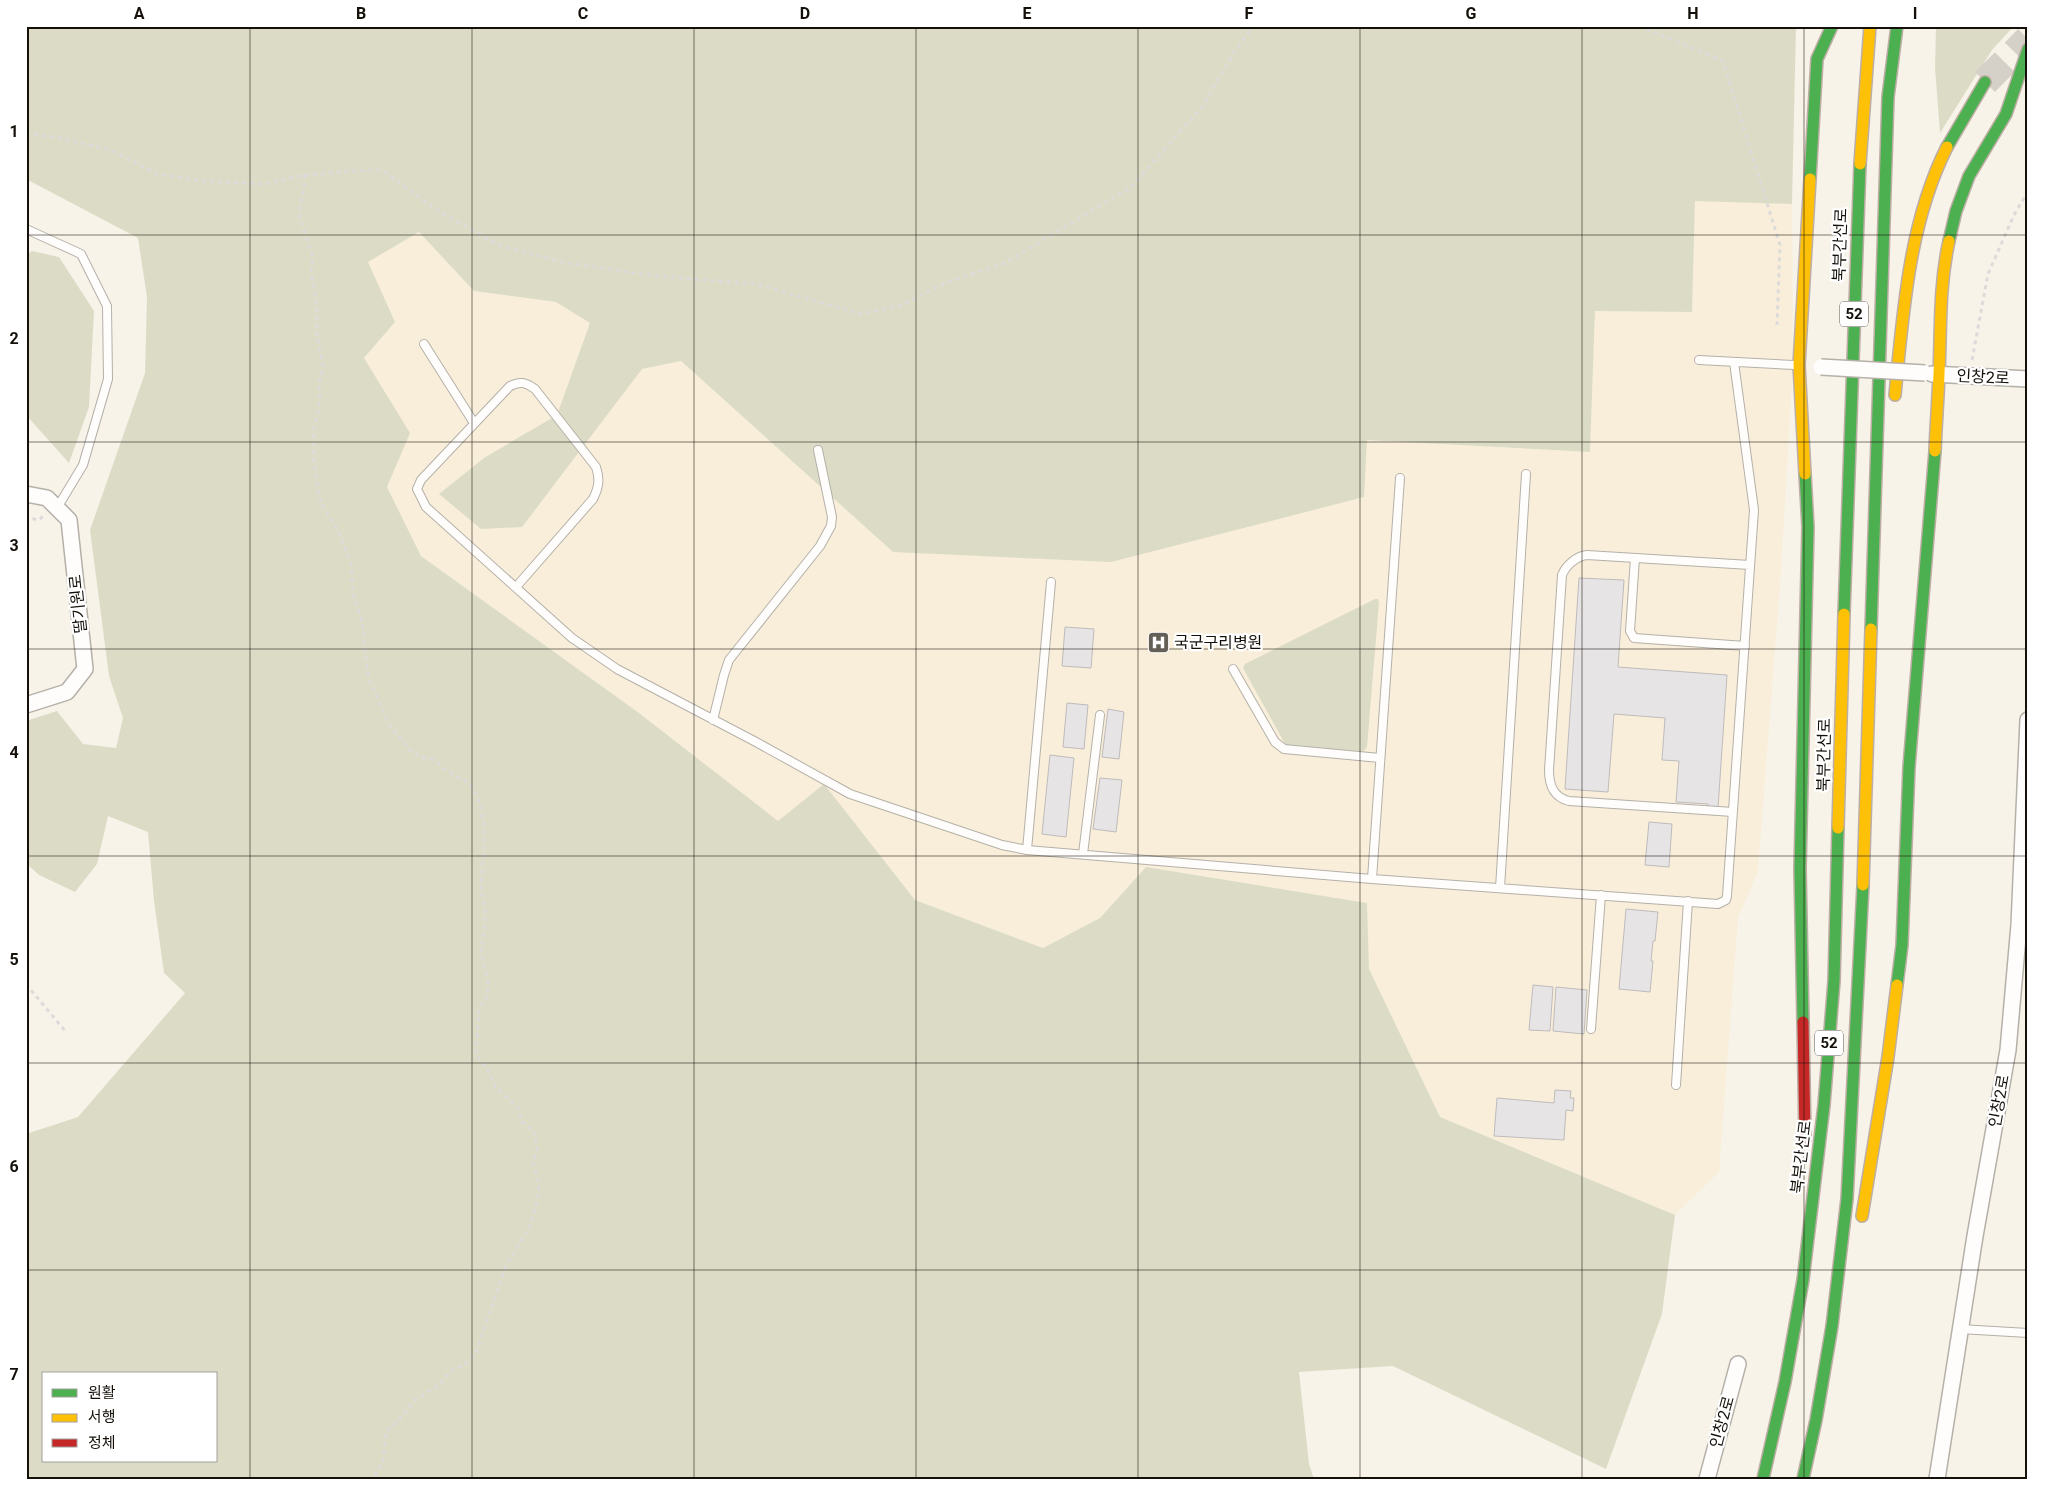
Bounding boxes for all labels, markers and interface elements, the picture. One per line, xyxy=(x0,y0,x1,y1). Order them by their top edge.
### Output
text: A xyxy=(134,4,145,23)
text: B xyxy=(356,4,366,23)
text: C xyxy=(578,4,588,23)
text: D xyxy=(800,4,810,23)
text: E xyxy=(1023,4,1032,23)
text: F xyxy=(1245,4,1254,23)
text: G xyxy=(1466,4,1477,23)
text: H xyxy=(1687,4,1699,23)
text: I xyxy=(1913,4,1917,23)
text: 1 xyxy=(9,122,19,141)
street label: 북부간선로 xyxy=(1829,208,1851,282)
road number: 52 xyxy=(1840,302,1868,326)
text: 2 xyxy=(9,329,19,348)
street label: 인창2로 xyxy=(1956,366,2010,388)
text: 3 xyxy=(9,536,19,555)
street label: 딸기원로 xyxy=(65,573,91,634)
hospital icon: 국군구리병원 xyxy=(1146,630,1170,654)
place label: 국군구리병원 xyxy=(1174,633,1262,652)
street label: 북부간선로 xyxy=(1814,718,1834,792)
text: 4 xyxy=(9,743,19,762)
text: 5 xyxy=(9,950,19,969)
road number: 52 xyxy=(1815,1030,1843,1056)
street label: 인창2로 xyxy=(1985,1073,2013,1129)
street label: 북부간선로 xyxy=(1787,1119,1815,1195)
text: 6 xyxy=(9,1157,19,1176)
text: 7 xyxy=(9,1365,19,1384)
legend xyxy=(42,1372,218,1462)
text: 원활 xyxy=(88,1384,116,1402)
street label: 인창2로 xyxy=(1706,1394,1738,1450)
text: 서행 xyxy=(88,1408,116,1426)
text: 정체 xyxy=(88,1434,116,1452)

